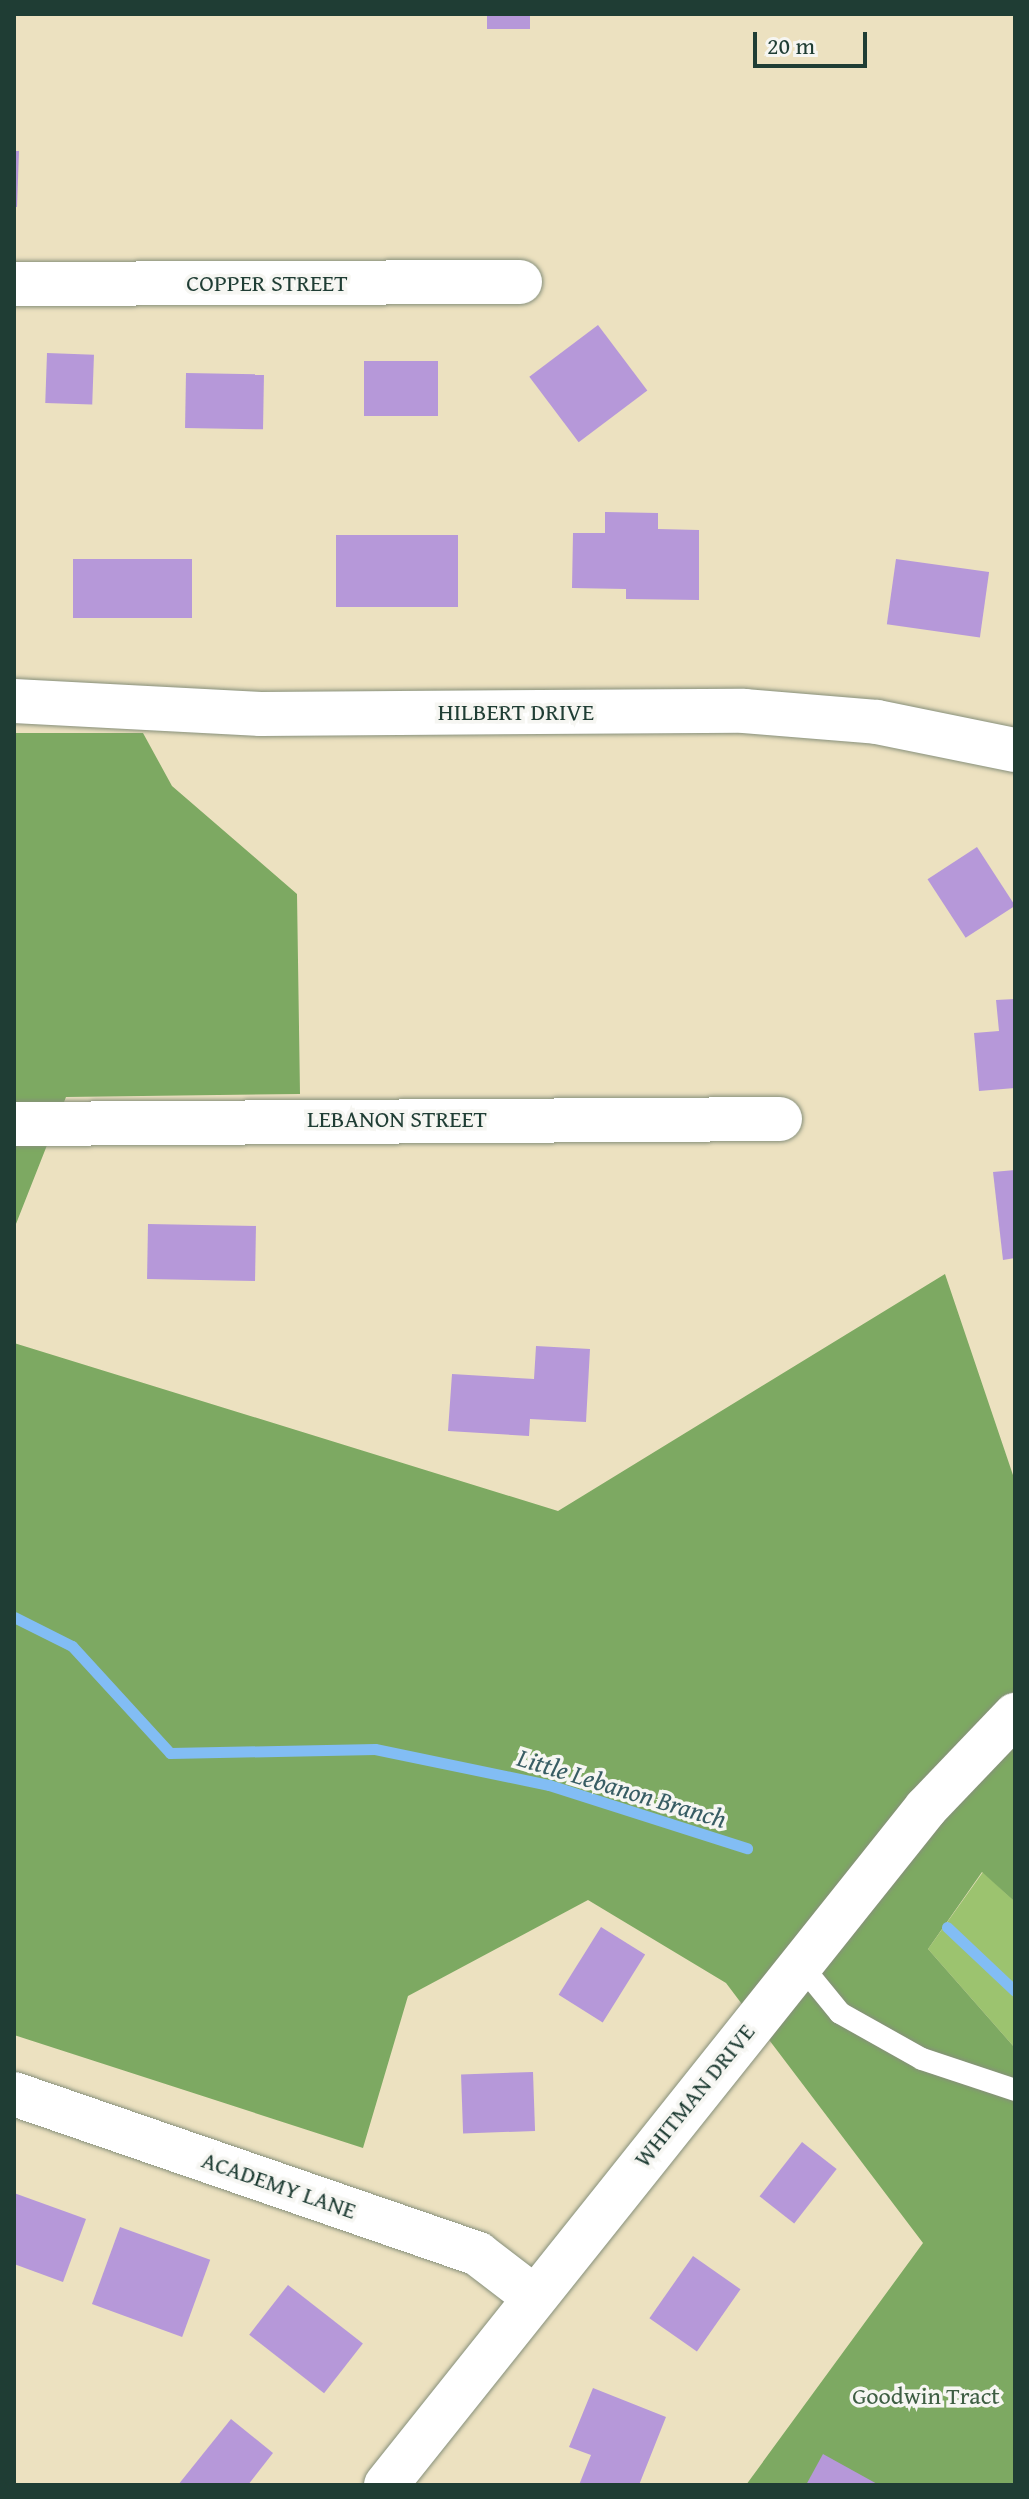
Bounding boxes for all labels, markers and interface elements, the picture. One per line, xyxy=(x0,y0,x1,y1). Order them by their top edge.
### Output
scale bar xyxy=(757,16,871,66)
text: 20 m xyxy=(767,28,815,63)
street label: COPPER STREET xyxy=(186,269,348,297)
street label: HILBERT DRIVE xyxy=(438,698,594,726)
street label: LEBANON STREET xyxy=(307,1105,487,1133)
water label: Little Lebanon Branch xyxy=(514,1741,730,1835)
street label: WHITMAN DRIVE xyxy=(627,2018,761,2172)
street label: ACADEMY LANE xyxy=(198,2145,360,2225)
park label: Goodwin Tract xyxy=(852,2382,1000,2410)

